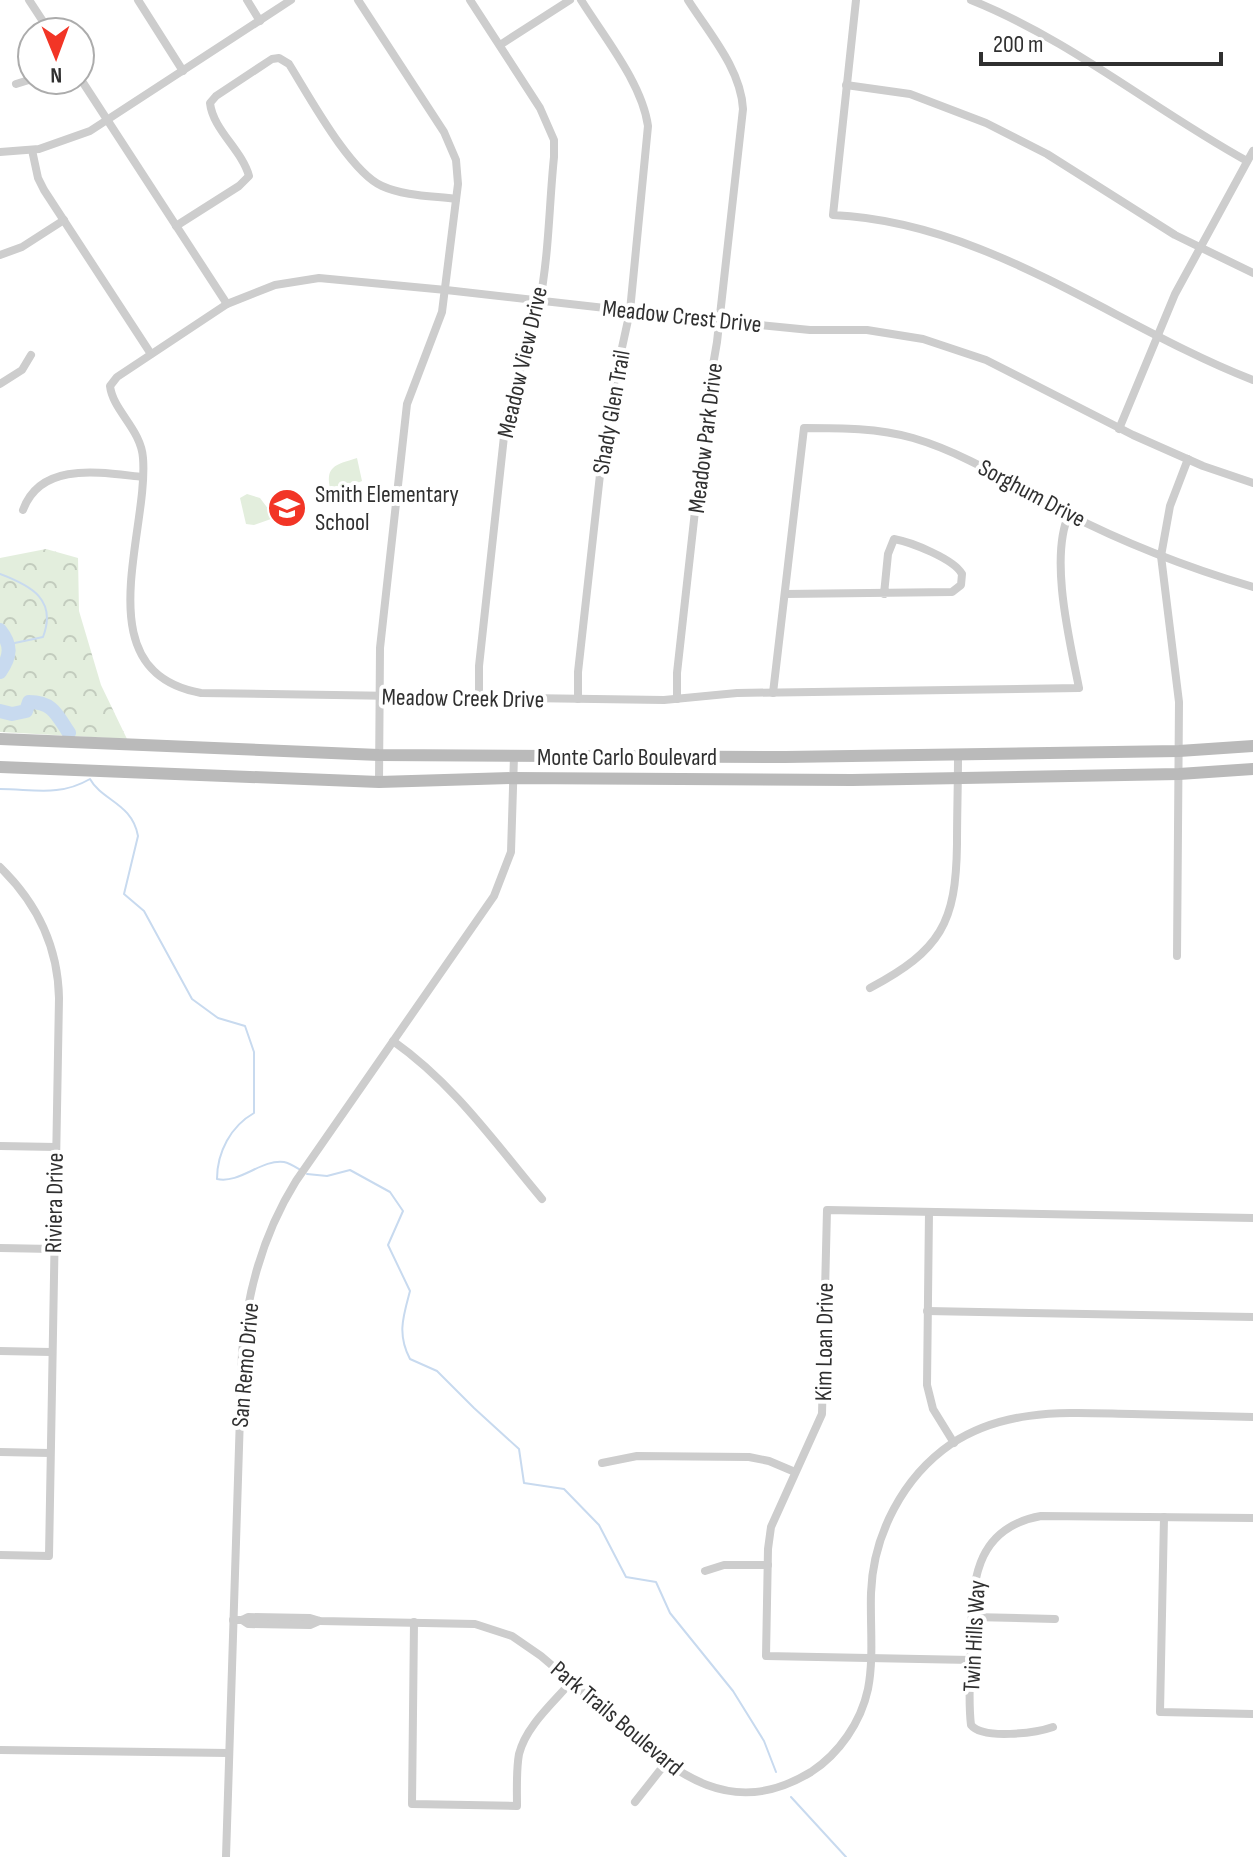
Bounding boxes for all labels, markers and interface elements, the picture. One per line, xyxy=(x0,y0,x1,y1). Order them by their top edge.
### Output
north arrow xyxy=(16,16,96,96)
scale bar xyxy=(981,16,1221,66)
text: 200 m xyxy=(993,30,1044,59)
text: N xyxy=(50,61,62,88)
street label: Meadow View Drive xyxy=(491,284,554,441)
street label: Meadow Crest Drive xyxy=(601,294,763,339)
street label: Shady Glen Trail xyxy=(586,348,637,477)
street label: Meadow Park Drive xyxy=(682,361,729,515)
street label: Sorghum Drive xyxy=(973,453,1090,534)
place label: Smith Elementary School xyxy=(315,480,459,537)
school or university icon: Smith Elementary School xyxy=(266,487,308,529)
street label: Meadow Creek Drive xyxy=(381,683,544,714)
street label: Monte Carlo Boulevard xyxy=(537,743,717,772)
street label: Riviera Drive xyxy=(39,1153,70,1253)
street label: Kim Loan Drive xyxy=(809,1283,840,1401)
street label: San Remo Drive xyxy=(226,1301,265,1429)
street label: Twin Hills Way xyxy=(957,1579,992,1693)
street label: Park Trails Boulevard xyxy=(545,1655,689,1782)

